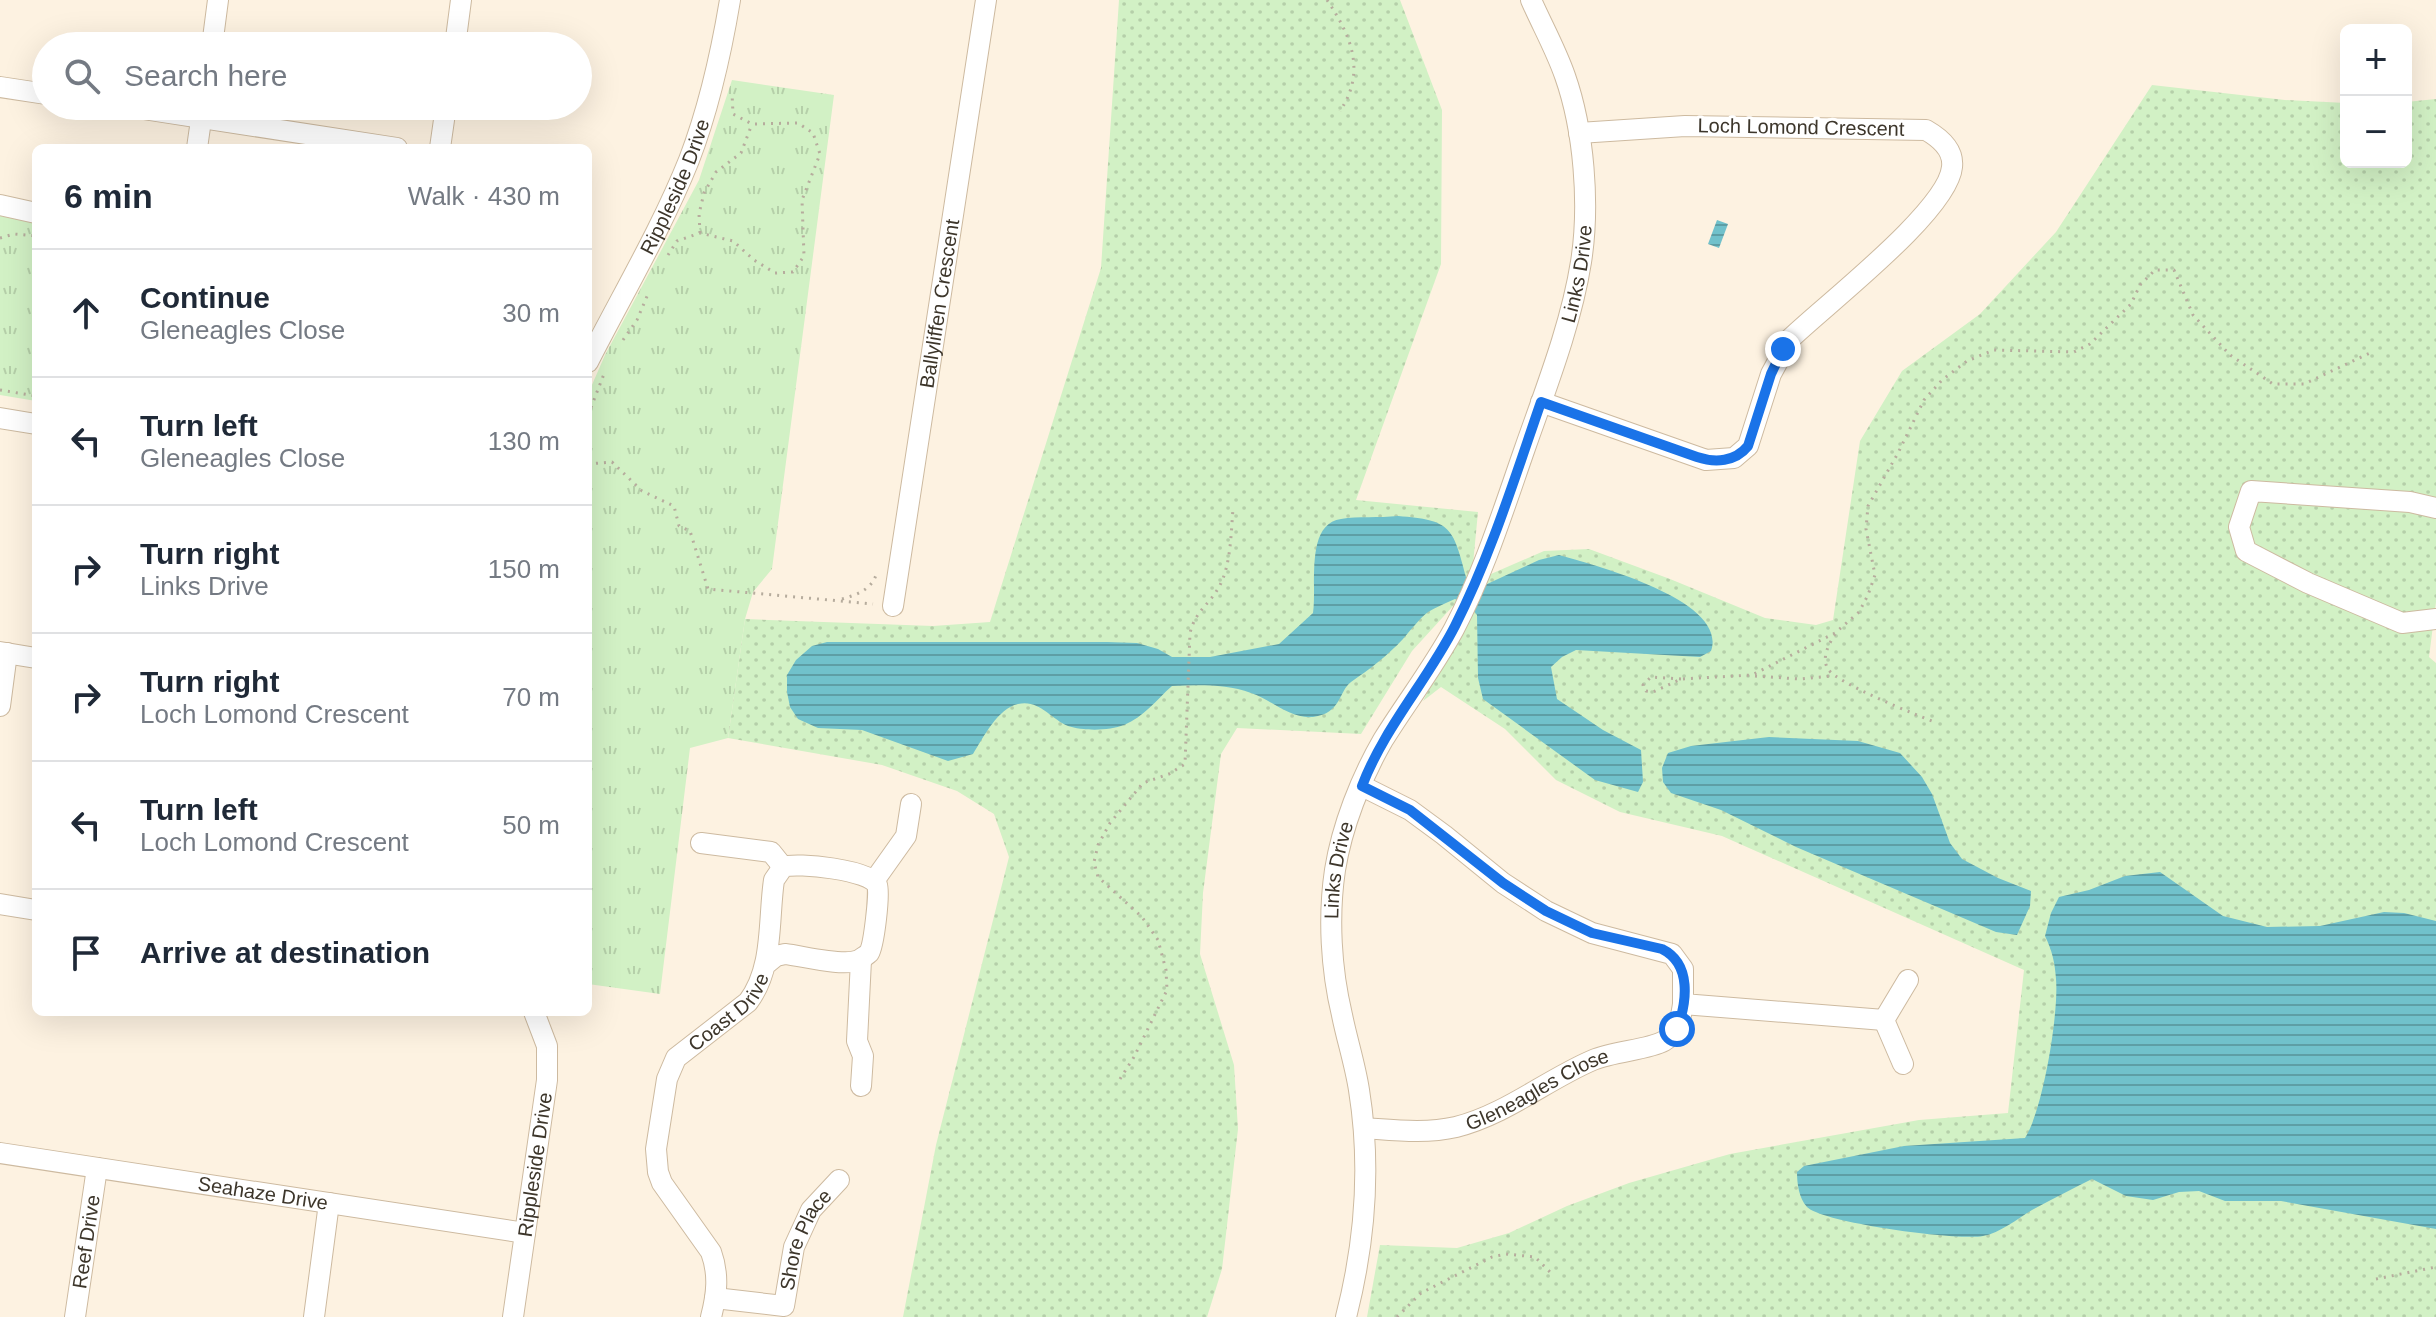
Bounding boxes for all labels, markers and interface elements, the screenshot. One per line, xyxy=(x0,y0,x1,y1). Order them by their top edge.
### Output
map controls xyxy=(2340,24,2412,168)
button: + xyxy=(2340,24,2412,96)
search box xyxy=(32,32,592,120)
icon: search xyxy=(60,54,104,98)
text: Search here xyxy=(124,59,287,92)
button: − xyxy=(2340,96,2412,168)
street label: Loch Lomond Crescent xyxy=(1697,114,1905,140)
street label: Rippleside Drive xyxy=(636,116,713,258)
text: 6 min xyxy=(64,177,153,215)
text: Walk · 430 m xyxy=(408,181,560,211)
street label: Ballyliffen Crescent xyxy=(916,217,963,390)
street label: Links Drive xyxy=(1557,224,1596,325)
text: Continue xyxy=(140,281,270,314)
icon: ahead xyxy=(64,291,108,335)
text: 30 m xyxy=(502,298,560,328)
text: Gleneagles Close xyxy=(140,315,345,345)
route end xyxy=(1765,331,1801,367)
text: Turn left xyxy=(140,409,258,442)
icon: left xyxy=(64,419,108,463)
text: 130 m xyxy=(488,426,560,456)
text: Gleneagles Close xyxy=(140,443,345,473)
text: Turn right xyxy=(140,537,279,570)
icon: right xyxy=(64,547,108,591)
text: 150 m xyxy=(488,554,560,584)
text: Links Drive xyxy=(140,571,269,601)
text: Turn right xyxy=(140,665,279,698)
icon: right xyxy=(64,675,108,719)
text: 70 m xyxy=(502,682,560,712)
text: Loch Lomond Crescent xyxy=(140,699,409,729)
text: Turn left xyxy=(140,793,258,826)
icon: left xyxy=(64,803,108,847)
text: 50 m xyxy=(502,810,560,840)
street label: Links Drive xyxy=(1320,819,1357,919)
text: Loch Lomond Crescent xyxy=(140,827,409,857)
icon: arrive xyxy=(64,931,108,975)
text: Arrive at destination xyxy=(140,936,430,969)
street label: Coast Drive xyxy=(684,970,773,1055)
route start xyxy=(1659,1011,1695,1047)
street label: Gleneagles Close xyxy=(1463,1045,1611,1135)
street label: Rippleside Drive xyxy=(514,1091,556,1238)
street label: Seahaze Drive xyxy=(196,1172,329,1214)
street label: Shore Place xyxy=(776,1185,836,1292)
street label: Reef Drive xyxy=(68,1193,104,1290)

